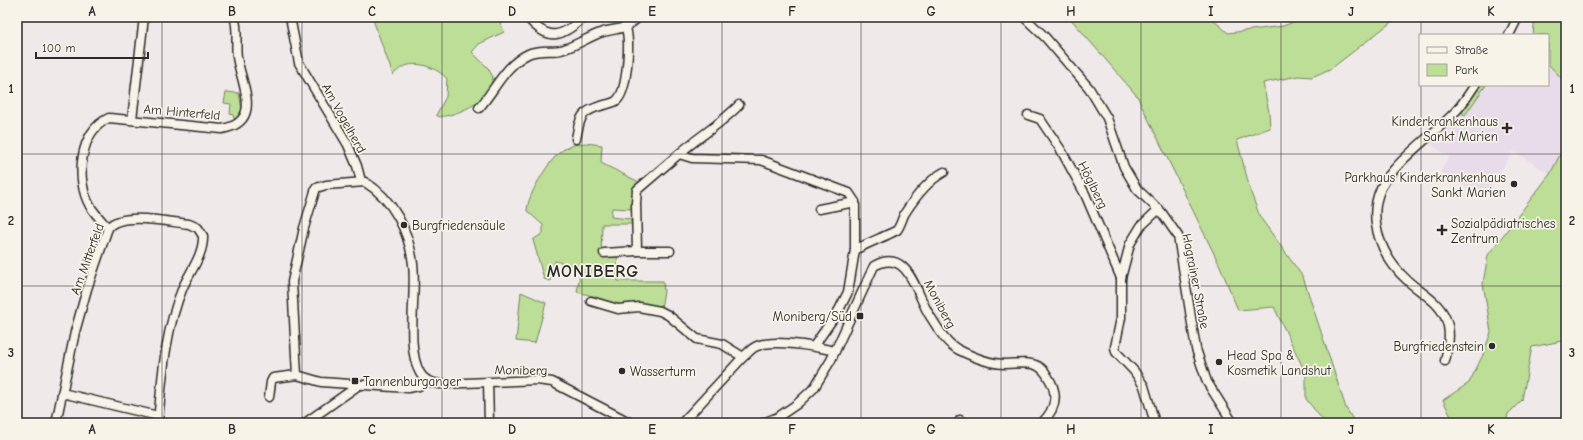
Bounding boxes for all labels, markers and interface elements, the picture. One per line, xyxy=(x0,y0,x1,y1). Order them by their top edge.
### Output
text: A xyxy=(88,4,96,19)
text: B xyxy=(228,4,236,19)
text: C xyxy=(368,4,376,19)
text: D xyxy=(508,4,516,19)
text: E xyxy=(648,4,656,19)
text: F xyxy=(788,4,796,19)
text: G xyxy=(926,4,936,19)
text: H xyxy=(1066,4,1076,19)
text: I xyxy=(1208,4,1214,19)
text: J xyxy=(1348,4,1354,19)
text: K xyxy=(1487,4,1495,19)
scale bar xyxy=(36,34,148,60)
legend xyxy=(1419,34,1549,86)
text: 100 m xyxy=(42,41,75,55)
text: Straße xyxy=(1455,43,1488,57)
text: Park xyxy=(1455,63,1478,77)
text: 1 xyxy=(8,81,14,96)
street label: Am Vogelherd xyxy=(319,81,369,155)
text: 1 xyxy=(1569,81,1575,96)
street label: Am Hinterfeld xyxy=(143,101,221,123)
place label: Kinderkrankenhaus Sankt Marien xyxy=(1391,114,1498,144)
marker: Kinderkrankenhaus Sankt Marien xyxy=(1501,122,1513,134)
street label: Höglberg xyxy=(1075,159,1111,211)
place label: Parkhaus Kinderkrankenhaus Sankt Marien xyxy=(1345,170,1506,200)
marker: Parkhaus Kinderkrankenhaus Sankt Marien xyxy=(1509,179,1519,189)
text: 2 xyxy=(8,213,14,228)
text: 2 xyxy=(1569,213,1575,228)
place label: Sozialpädiatrisches Zentrum xyxy=(1451,216,1555,246)
place label: Burgfriedensäule xyxy=(412,218,506,233)
marker: Burgfriedensäule xyxy=(399,220,409,230)
street label: Am Mitterfeld xyxy=(67,221,107,297)
marker: Sozialpädiatrisches Zentrum xyxy=(1436,224,1448,236)
street label: Hagrainer Straße xyxy=(1179,232,1213,330)
district label: MONIBERG xyxy=(547,262,639,281)
street label: Moniberg xyxy=(921,277,959,331)
place label: Moniberg/Süd xyxy=(773,309,852,324)
marker: Moniberg/Süd xyxy=(855,311,865,321)
place label: Burgfriedenstein xyxy=(1393,339,1484,354)
marker: Burgfriedenstein xyxy=(1487,341,1497,351)
text: 3 xyxy=(8,345,14,360)
text: 3 xyxy=(1569,345,1575,360)
place label: Head Spa & Kosmetik Landshut xyxy=(1227,348,1332,378)
marker: Head Spa & Kosmetik Landshut xyxy=(1214,357,1224,367)
street label: Moniberg xyxy=(494,362,548,378)
place label: Wasserturm xyxy=(630,364,696,379)
marker: Wasserturm xyxy=(617,366,627,376)
place label: Tannenburganger xyxy=(363,374,462,389)
marker: Tannenburganger xyxy=(350,376,360,386)
text: A xyxy=(88,422,96,437)
text: B xyxy=(228,422,236,437)
text: C xyxy=(368,422,376,437)
text: D xyxy=(508,422,516,437)
text: E xyxy=(648,422,656,437)
text: F xyxy=(788,422,796,437)
text: G xyxy=(926,422,936,437)
text: H xyxy=(1066,422,1076,437)
text: I xyxy=(1208,422,1214,437)
text: J xyxy=(1348,422,1354,437)
text: K xyxy=(1487,422,1495,437)

